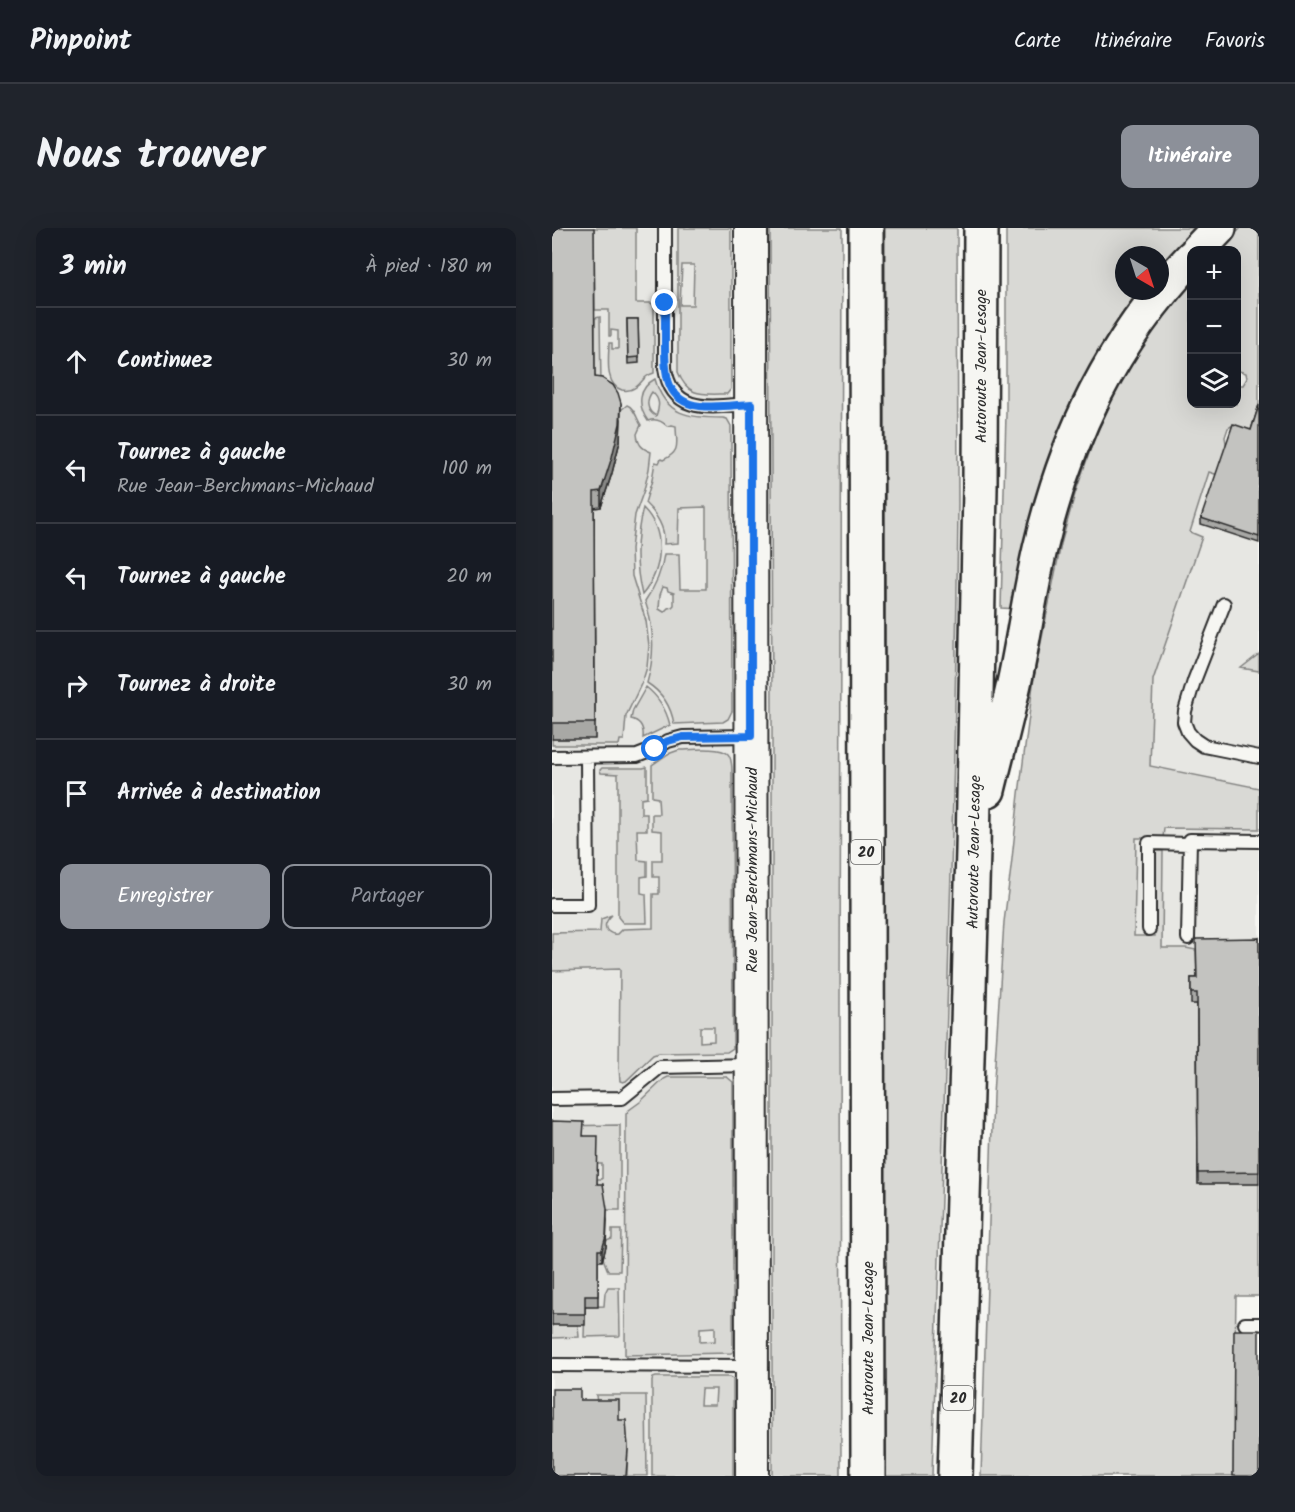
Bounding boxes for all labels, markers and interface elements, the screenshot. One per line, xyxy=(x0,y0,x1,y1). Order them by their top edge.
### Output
text: Pinpoint xyxy=(30,19,131,64)
text: Carte xyxy=(1014,25,1061,58)
text: Itinéraire xyxy=(1094,25,1172,58)
text: Favoris xyxy=(1205,25,1265,58)
text: Nous trouver xyxy=(36,123,265,190)
button: Itinéraire xyxy=(1121,125,1259,188)
text: 3 min xyxy=(60,246,127,288)
north arrow xyxy=(1115,246,1169,300)
map controls xyxy=(1187,246,1241,408)
button: + xyxy=(1187,246,1241,300)
text: À pied · 180 m xyxy=(365,251,492,283)
route end xyxy=(651,289,677,315)
street label: Autoroute Jean-Lesage xyxy=(969,289,994,443)
button: − xyxy=(1187,300,1241,354)
text: Continuez xyxy=(117,344,213,379)
icon: ahead xyxy=(60,345,93,378)
text: 30 m xyxy=(447,345,492,377)
button: layers xyxy=(1187,354,1241,408)
text: Tournez à gauche xyxy=(117,436,286,471)
icon: left xyxy=(60,453,93,486)
text: 100 m xyxy=(442,453,492,485)
text: Rue Jean-Berchmans-Michaud xyxy=(117,471,374,503)
text: Tournez à gauche xyxy=(117,560,286,595)
icon: left xyxy=(60,561,93,594)
text: 20 m xyxy=(446,561,492,593)
text: Tournez à droite xyxy=(117,668,276,703)
icon: right xyxy=(60,669,93,702)
text: 30 m xyxy=(447,669,492,701)
route start xyxy=(641,735,667,761)
street label: Rue Jean-Berchmans-Michaud xyxy=(740,766,765,973)
street label: Autoroute Jean-Lesage xyxy=(961,775,988,929)
text: Arrivée à destination xyxy=(117,776,321,811)
icon: arrive xyxy=(60,777,93,810)
road number: 20 xyxy=(851,840,881,864)
button: Enregistrer xyxy=(60,864,270,929)
button: Partager xyxy=(282,864,492,929)
street label: Autoroute Jean-Lesage xyxy=(856,1261,881,1415)
road number: 20 xyxy=(943,1386,973,1410)

